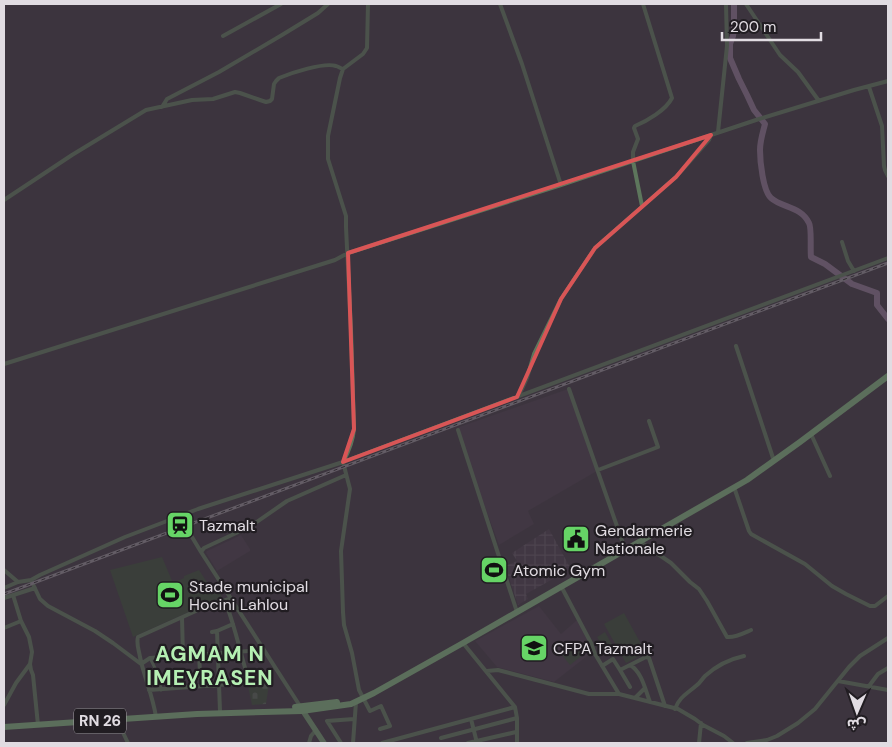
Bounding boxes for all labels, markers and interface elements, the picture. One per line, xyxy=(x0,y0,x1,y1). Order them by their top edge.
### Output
scale bar xyxy=(722,10,821,42)
text: 200 m xyxy=(730,17,776,37)
station icon: Tazmalt xyxy=(165,510,195,540)
place label: Tazmalt xyxy=(199,515,256,536)
place label: Gendarmerie Nationale xyxy=(595,520,692,559)
public building icon: Gendarmerie Nationale xyxy=(561,524,591,554)
sports icon: Atomic Gym xyxy=(479,555,509,585)
place label: Atomic Gym xyxy=(513,560,605,581)
place label: Stade municipal Hocini Lahlou xyxy=(189,576,308,615)
sports icon: Stade municipal Hocini Lahlou xyxy=(155,580,185,610)
school or university icon: CFPA Tazmalt xyxy=(519,633,549,663)
place label: CFPA Tazmalt xyxy=(553,638,652,659)
district label: AGMAM N IMEƔRASEN xyxy=(146,640,274,692)
north arrow xyxy=(832,687,882,737)
road number: RN 26 xyxy=(74,708,126,734)
text: ش xyxy=(847,716,866,734)

